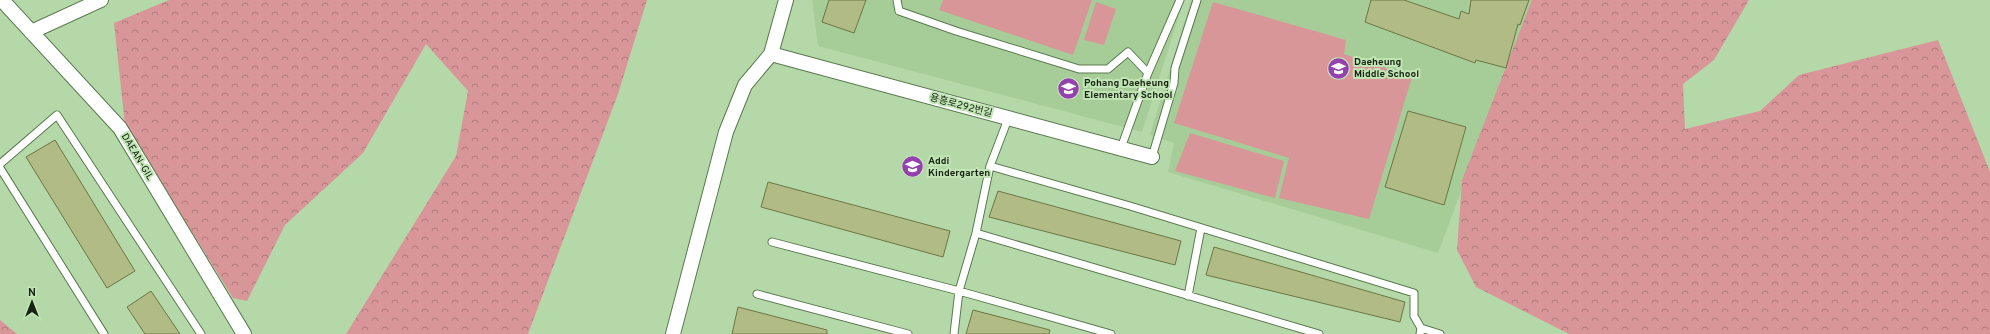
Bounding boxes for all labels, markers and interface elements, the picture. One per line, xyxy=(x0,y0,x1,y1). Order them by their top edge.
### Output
school or university icon: Daeheung Middle School xyxy=(1326,55,1352,81)
place label: Daeheung Middle School xyxy=(1354,56,1419,81)
school or university icon: Pohang Daeheung Elementary School xyxy=(1055,76,1081,102)
place label: Pohang Daeheung Elementary School xyxy=(1084,77,1173,102)
street label: 용흥로292번길 xyxy=(928,91,994,121)
street label: DAEAN-GIL xyxy=(118,131,156,183)
school or university icon: Addi Kindergarten xyxy=(899,154,925,180)
place label: Addi Kindergarten xyxy=(928,155,990,180)
north arrow xyxy=(12,282,52,322)
text: N xyxy=(28,286,36,300)

